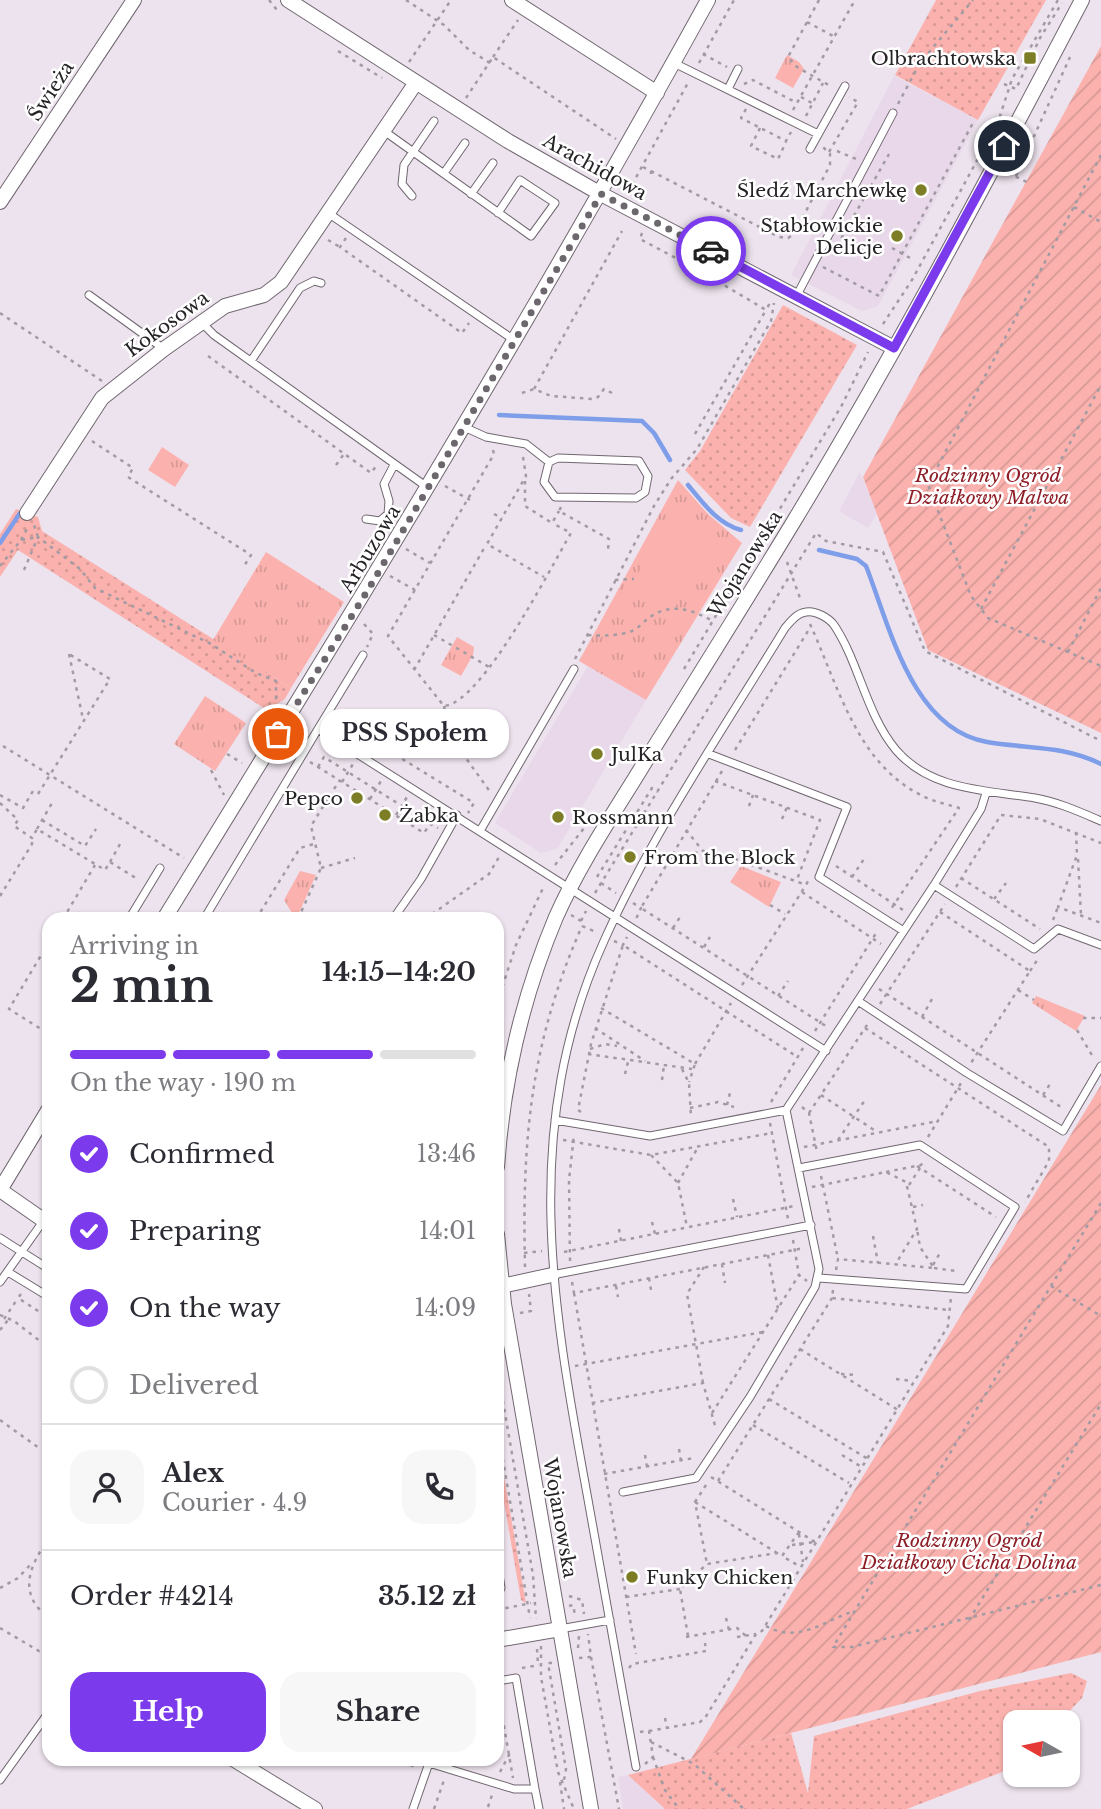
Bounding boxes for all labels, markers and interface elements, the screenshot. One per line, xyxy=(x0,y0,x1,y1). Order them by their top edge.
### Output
place label: Olbrachtowska xyxy=(871,47,1016,70)
marker: Olbrachtowska xyxy=(1022,50,1038,66)
street label: Świeża xyxy=(23,56,79,125)
pin xyxy=(974,116,1034,176)
icon: home xyxy=(985,127,1023,165)
street label: Arachidowa xyxy=(538,128,651,205)
place label: Śledź Marchewkę xyxy=(737,179,907,202)
marker: Śledź Marchewkę xyxy=(913,182,929,198)
place label: Stabłowickie Delicje xyxy=(761,214,883,259)
courier xyxy=(676,216,746,286)
marker: Stabłowickie Delicje xyxy=(889,228,905,244)
icon: car xyxy=(692,232,730,270)
street label: Kokosowa xyxy=(121,286,214,362)
park label: Rodzinny Ogród Działkowy Malwa xyxy=(906,464,1069,509)
street label: Arbuzowa xyxy=(334,501,405,598)
street label: Wojanowska xyxy=(703,506,787,623)
pin xyxy=(248,704,308,764)
callout: PSS Społem xyxy=(320,710,509,758)
icon: bag xyxy=(259,715,297,753)
text: PSS Społem xyxy=(341,719,488,747)
place label: JulKa xyxy=(608,743,663,766)
marker: JulKa xyxy=(589,746,605,762)
place label: Pepco xyxy=(284,787,343,810)
marker: Pepco xyxy=(349,790,365,806)
place label: Żabka xyxy=(399,804,459,827)
place label: Rossmann xyxy=(572,806,674,829)
marker: Żabka xyxy=(377,807,393,823)
marker: Rossmann xyxy=(550,809,566,825)
place label: From the Block xyxy=(644,846,796,869)
marker: From the Block xyxy=(622,849,638,865)
text: Arriving in xyxy=(70,932,199,960)
text: 14:15–14:20 xyxy=(322,956,476,988)
text: 2 min xyxy=(70,957,213,1014)
text: On the way · 190 m xyxy=(70,1069,296,1097)
icon: check xyxy=(70,1135,108,1173)
text: Confirmed xyxy=(129,1138,274,1170)
text: 13:46 xyxy=(417,1140,476,1168)
icon: check xyxy=(70,1212,108,1250)
text: Preparing xyxy=(129,1215,261,1247)
text: 14:01 xyxy=(419,1217,476,1245)
icon: check xyxy=(70,1289,108,1327)
text: On the way xyxy=(129,1292,281,1324)
text: 14:09 xyxy=(415,1294,476,1322)
text: Delivered xyxy=(129,1369,259,1401)
button: person xyxy=(70,1450,144,1524)
button: phone xyxy=(402,1450,476,1524)
street label: Wojanowska xyxy=(538,1455,582,1580)
text: Alex xyxy=(162,1457,224,1489)
text: Courier · 4.9 xyxy=(162,1489,307,1517)
park label: Rodzinny Ogród Działkowy Cicha Dolina xyxy=(860,1529,1077,1574)
place label: Funky Chicken xyxy=(646,1566,793,1589)
marker: Funky Chicken xyxy=(624,1569,640,1585)
text: Order #4214 xyxy=(70,1580,234,1612)
text: 35.12 zł xyxy=(378,1580,476,1612)
button: Help xyxy=(70,1672,266,1752)
button: Share xyxy=(280,1672,476,1752)
north arrow xyxy=(1003,1710,1080,1787)
map controls xyxy=(1003,1710,1080,1787)

